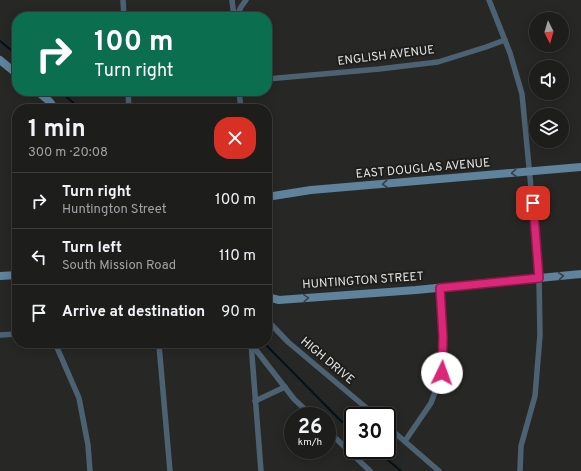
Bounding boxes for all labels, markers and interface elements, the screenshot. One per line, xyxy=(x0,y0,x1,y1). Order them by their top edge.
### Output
north arrow xyxy=(529,12,569,52)
map controls xyxy=(529,12,569,148)
text: 100 m xyxy=(94,25,174,61)
icon: right xyxy=(28,28,80,80)
street label: ENGLISH AVENUE xyxy=(337,42,435,70)
text: Turn right xyxy=(94,60,174,83)
button: sound xyxy=(529,60,569,100)
button: layers xyxy=(529,108,569,148)
text: 1 min xyxy=(28,115,86,145)
button: close xyxy=(214,117,256,159)
text: 300 m · 20:08 xyxy=(28,145,108,161)
street label: EAST DOUGLAS AVENUE xyxy=(355,155,491,183)
one-way arrow xyxy=(511,168,517,177)
one-way arrow xyxy=(382,179,388,188)
text: Turn right xyxy=(62,183,131,202)
pin xyxy=(516,186,550,220)
icon: right xyxy=(28,190,50,212)
text: 100 m xyxy=(215,191,256,210)
icon: arrive xyxy=(522,192,544,214)
text: Huntington Street xyxy=(62,202,167,218)
text: Turn left xyxy=(62,239,122,258)
icon: left xyxy=(28,246,50,268)
text: 110 m xyxy=(219,247,256,266)
text: South Mission Road xyxy=(62,258,176,274)
street label: HUNTINGTON STREET xyxy=(302,269,424,293)
one-way arrow xyxy=(558,272,564,281)
one-way arrow xyxy=(303,293,309,302)
icon: arrive xyxy=(28,302,50,324)
text: Arrive at destination xyxy=(62,303,205,322)
text: 90 m xyxy=(221,303,256,322)
street label: HIGH DRIVE xyxy=(297,334,357,388)
position arrow xyxy=(421,352,463,394)
speed limit sign: 30 xyxy=(344,407,396,459)
text: 26 xyxy=(298,415,322,441)
text: km/h xyxy=(298,436,322,449)

